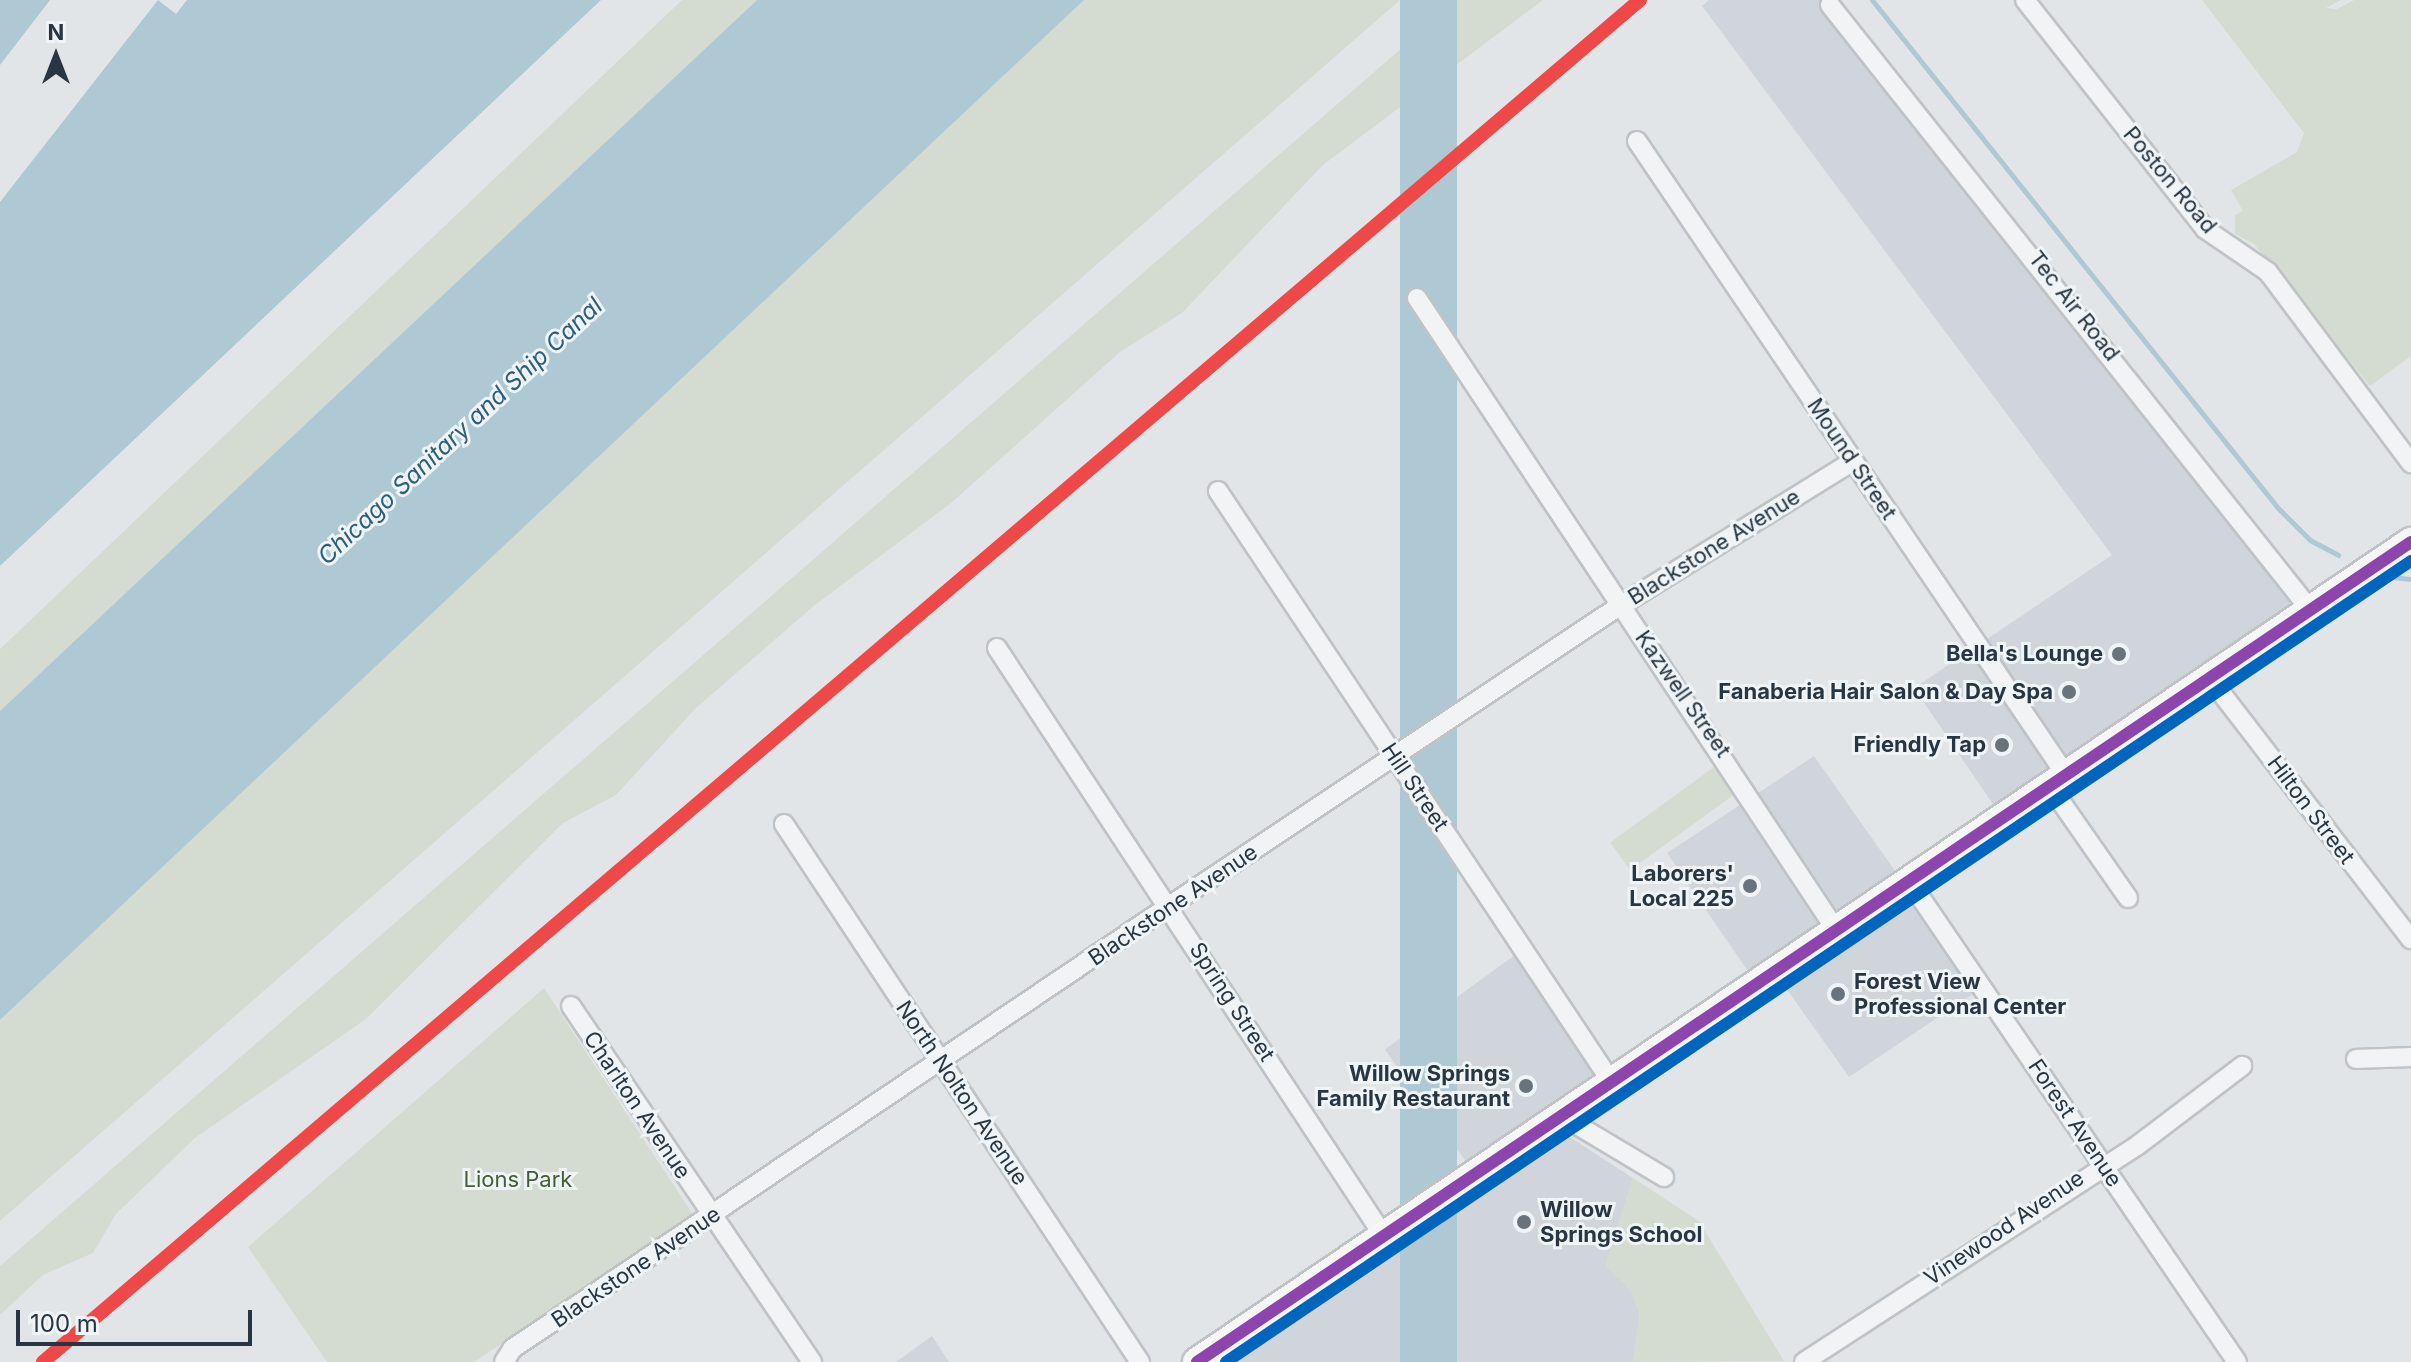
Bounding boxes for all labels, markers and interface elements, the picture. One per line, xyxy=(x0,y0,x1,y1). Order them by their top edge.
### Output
north arrow xyxy=(16,16,96,96)
text: N xyxy=(48,19,64,45)
street label: Poston Road xyxy=(2118,121,2222,239)
street label: Tec Air Road xyxy=(2023,246,2125,366)
water label: Chicago Sanitary and Ship Canal xyxy=(312,291,608,571)
street label: Mound Street xyxy=(1802,393,1902,525)
street label: Blackstone Avenue xyxy=(1623,483,1805,611)
street label: Kazwell Street xyxy=(1630,626,1736,762)
place label: Bella's Lounge xyxy=(1946,641,2103,667)
marker: Bella's Lounge xyxy=(2110,645,2128,663)
place label: Fanaberia Hair Salon & Day Spa xyxy=(1718,679,2053,705)
marker: Fanaberia Hair Salon & Day Spa xyxy=(2060,683,2078,701)
place label: Friendly Tap xyxy=(1853,732,1986,758)
marker: Friendly Tap xyxy=(1993,736,2011,754)
street label: Hill Street xyxy=(1376,738,1454,836)
street label: Hilton Street xyxy=(2262,751,2360,869)
street label: Blackstone Avenue xyxy=(1084,839,1262,971)
place label: Laborers' Local 225 xyxy=(1629,860,1734,912)
marker: Laborers' Local 225 xyxy=(1741,877,1759,895)
street label: Spring Street xyxy=(1184,938,1280,1066)
place label: Forest View Professional Center xyxy=(1854,968,2066,1020)
marker: Forest View Professional Center xyxy=(1829,985,1847,1003)
street label: North Nolton Avenue xyxy=(890,996,1034,1190)
street label: Charlton Avenue xyxy=(578,1026,696,1184)
street label: Forest Avenue xyxy=(2023,1054,2127,1192)
place label: Willow Springs Family Restaurant xyxy=(1317,1060,1510,1112)
marker: Willow Springs Family Restaurant xyxy=(1517,1077,1535,1095)
street label: Vinewood Avenue xyxy=(1919,1165,2089,1291)
park label: Lions Park xyxy=(464,1167,572,1193)
place label: Willow Springs School xyxy=(1540,1196,1702,1248)
street label: Blackstone Avenue xyxy=(547,1201,725,1333)
marker: Willow Springs School xyxy=(1515,1213,1533,1231)
scale bar xyxy=(20,1294,256,1344)
text: 100 m xyxy=(30,1309,98,1338)

